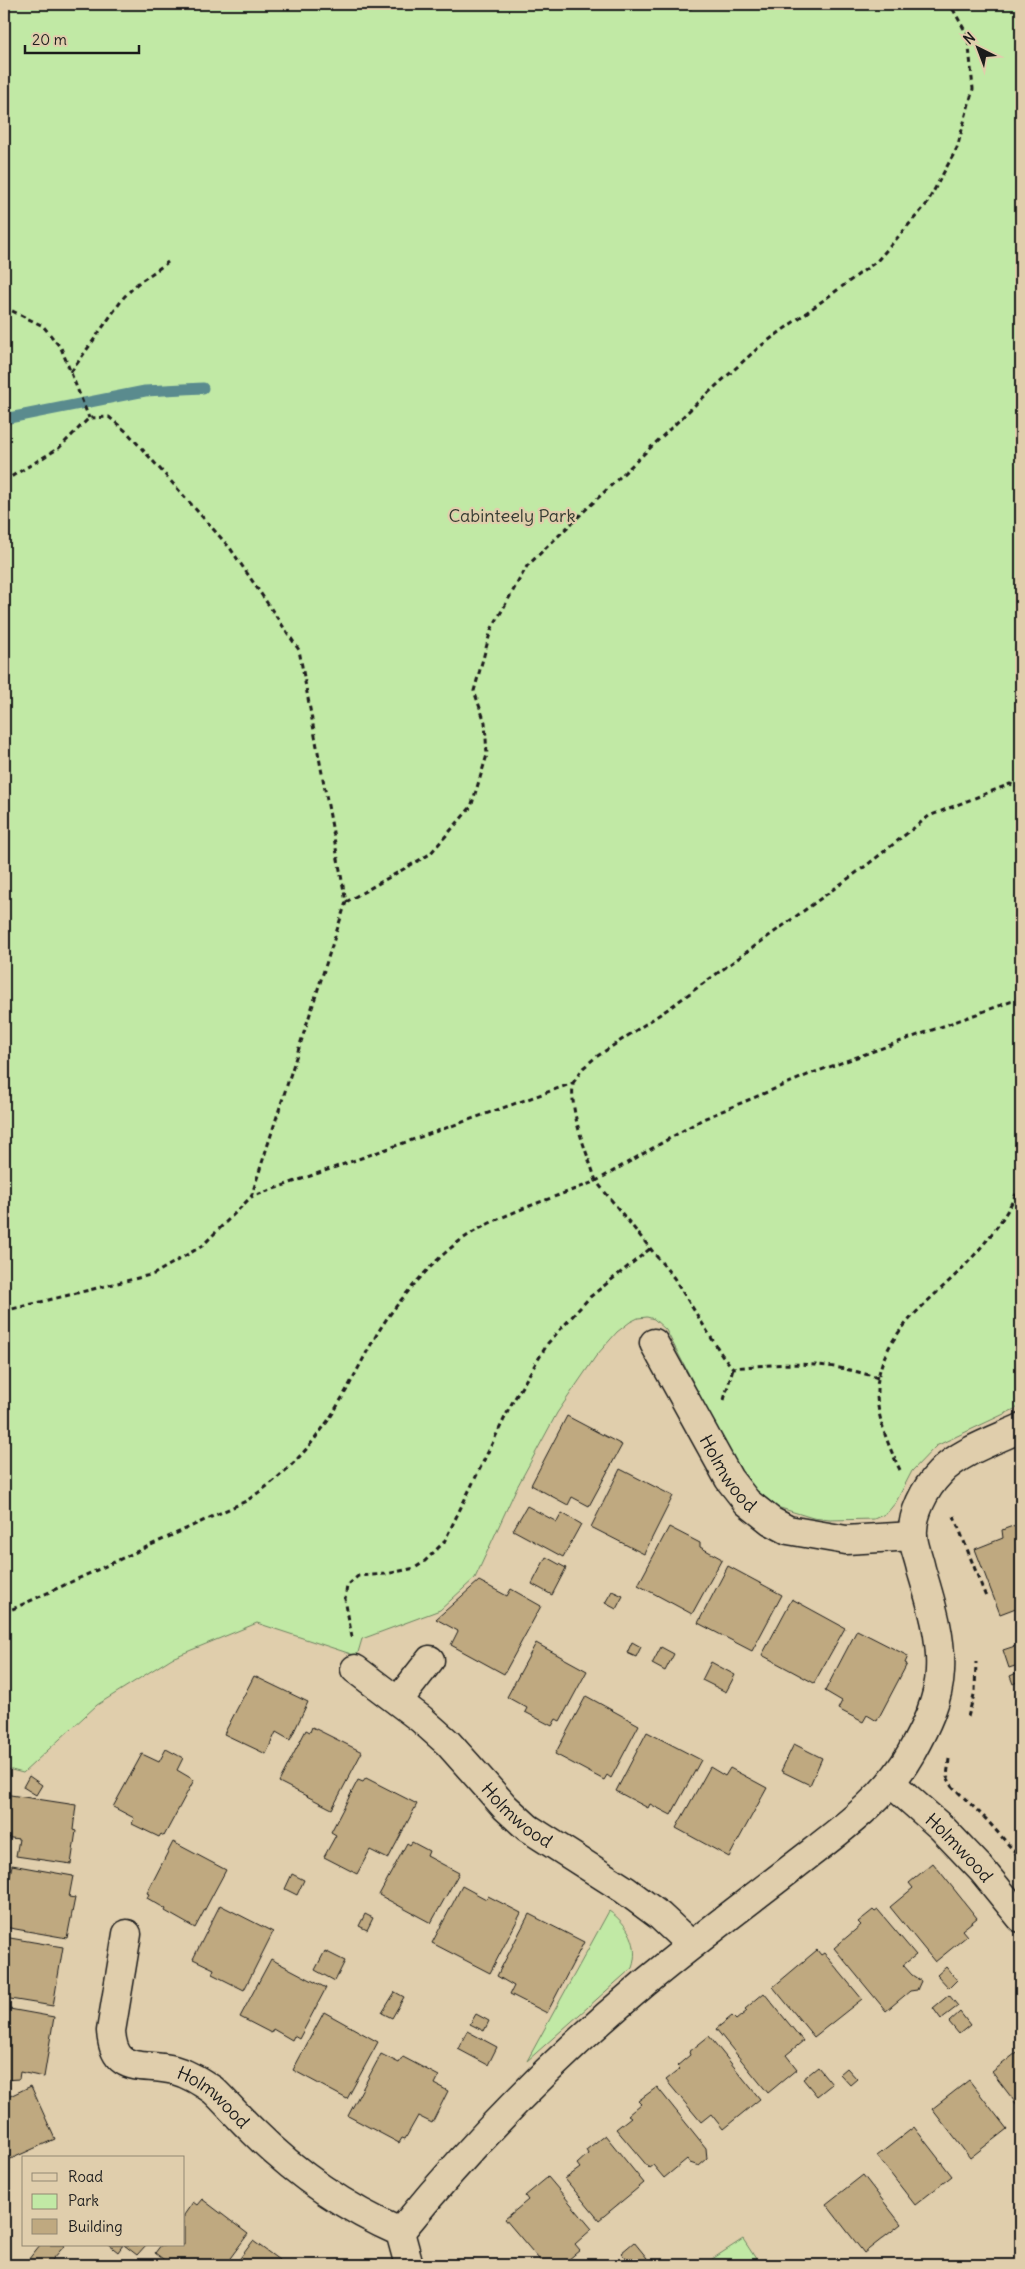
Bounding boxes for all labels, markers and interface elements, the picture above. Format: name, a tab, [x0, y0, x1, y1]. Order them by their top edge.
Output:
scale bar	[25, 22, 139, 54]
north arrow	[952, 22, 1002, 72]
text: N	[960, 28, 979, 48]
text: 20 m	[32, 30, 67, 49]
park label: Cabinteely Park	[448, 504, 576, 527]
street label: Holmwood	[695, 1430, 762, 1517]
street label: Holmwood	[477, 1777, 557, 1853]
street label: Holmwood	[921, 1808, 999, 1887]
street label: Holmwood	[174, 2061, 255, 2133]
legend	[22, 2156, 185, 2246]
text: Road	[68, 2167, 103, 2186]
text: Park	[68, 2191, 99, 2210]
text: Building	[68, 2217, 123, 2236]

